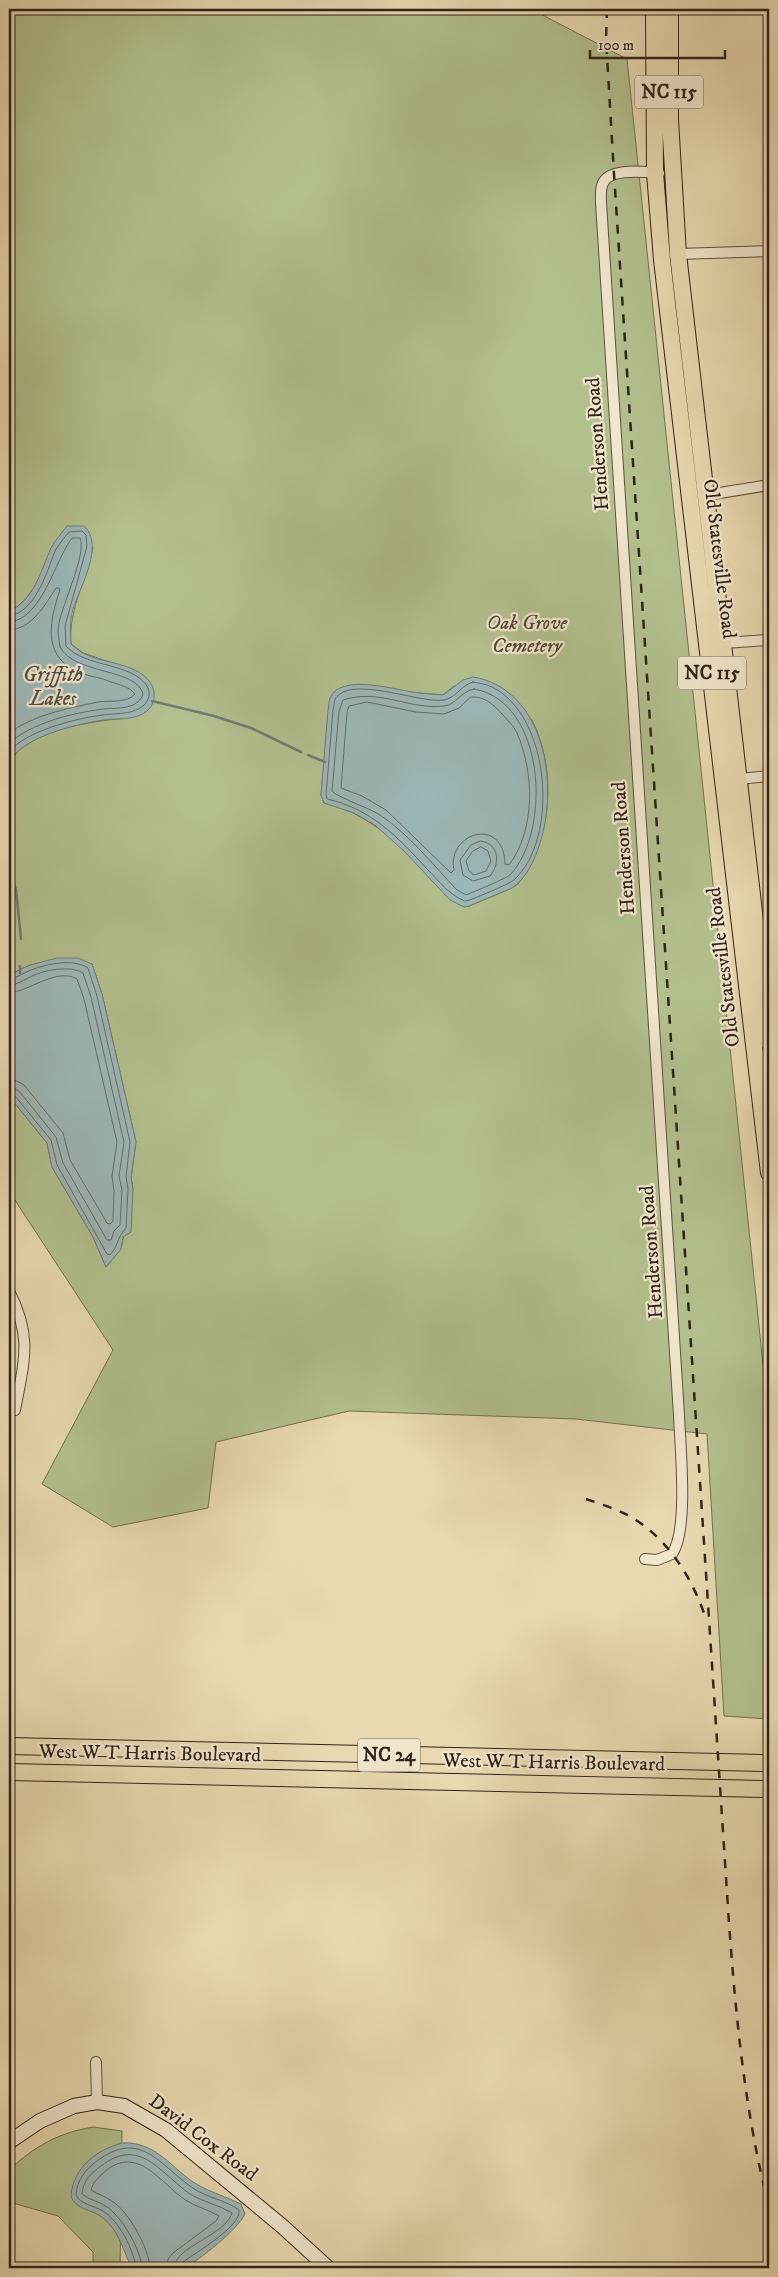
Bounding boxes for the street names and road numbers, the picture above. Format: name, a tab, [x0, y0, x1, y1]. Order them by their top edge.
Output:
road number: NC 115	[635, 75, 703, 108]
street label: Henderson Road	[581, 377, 615, 511]
street label: Old Statesville Road	[697, 478, 741, 640]
road number: NC 115	[678, 656, 746, 690]
street label: Henderson Road	[607, 781, 641, 915]
street label: Old Statesville Road	[702, 886, 746, 1048]
street label: Henderson Road	[635, 1185, 669, 1319]
road number: NC 24	[358, 1738, 420, 1772]
street label: West W T Harris Boulevard	[38, 1740, 261, 1768]
street label: West W T Harris Boulevard	[442, 1749, 665, 1777]
street label: David Cox Road	[144, 2089, 262, 2187]

